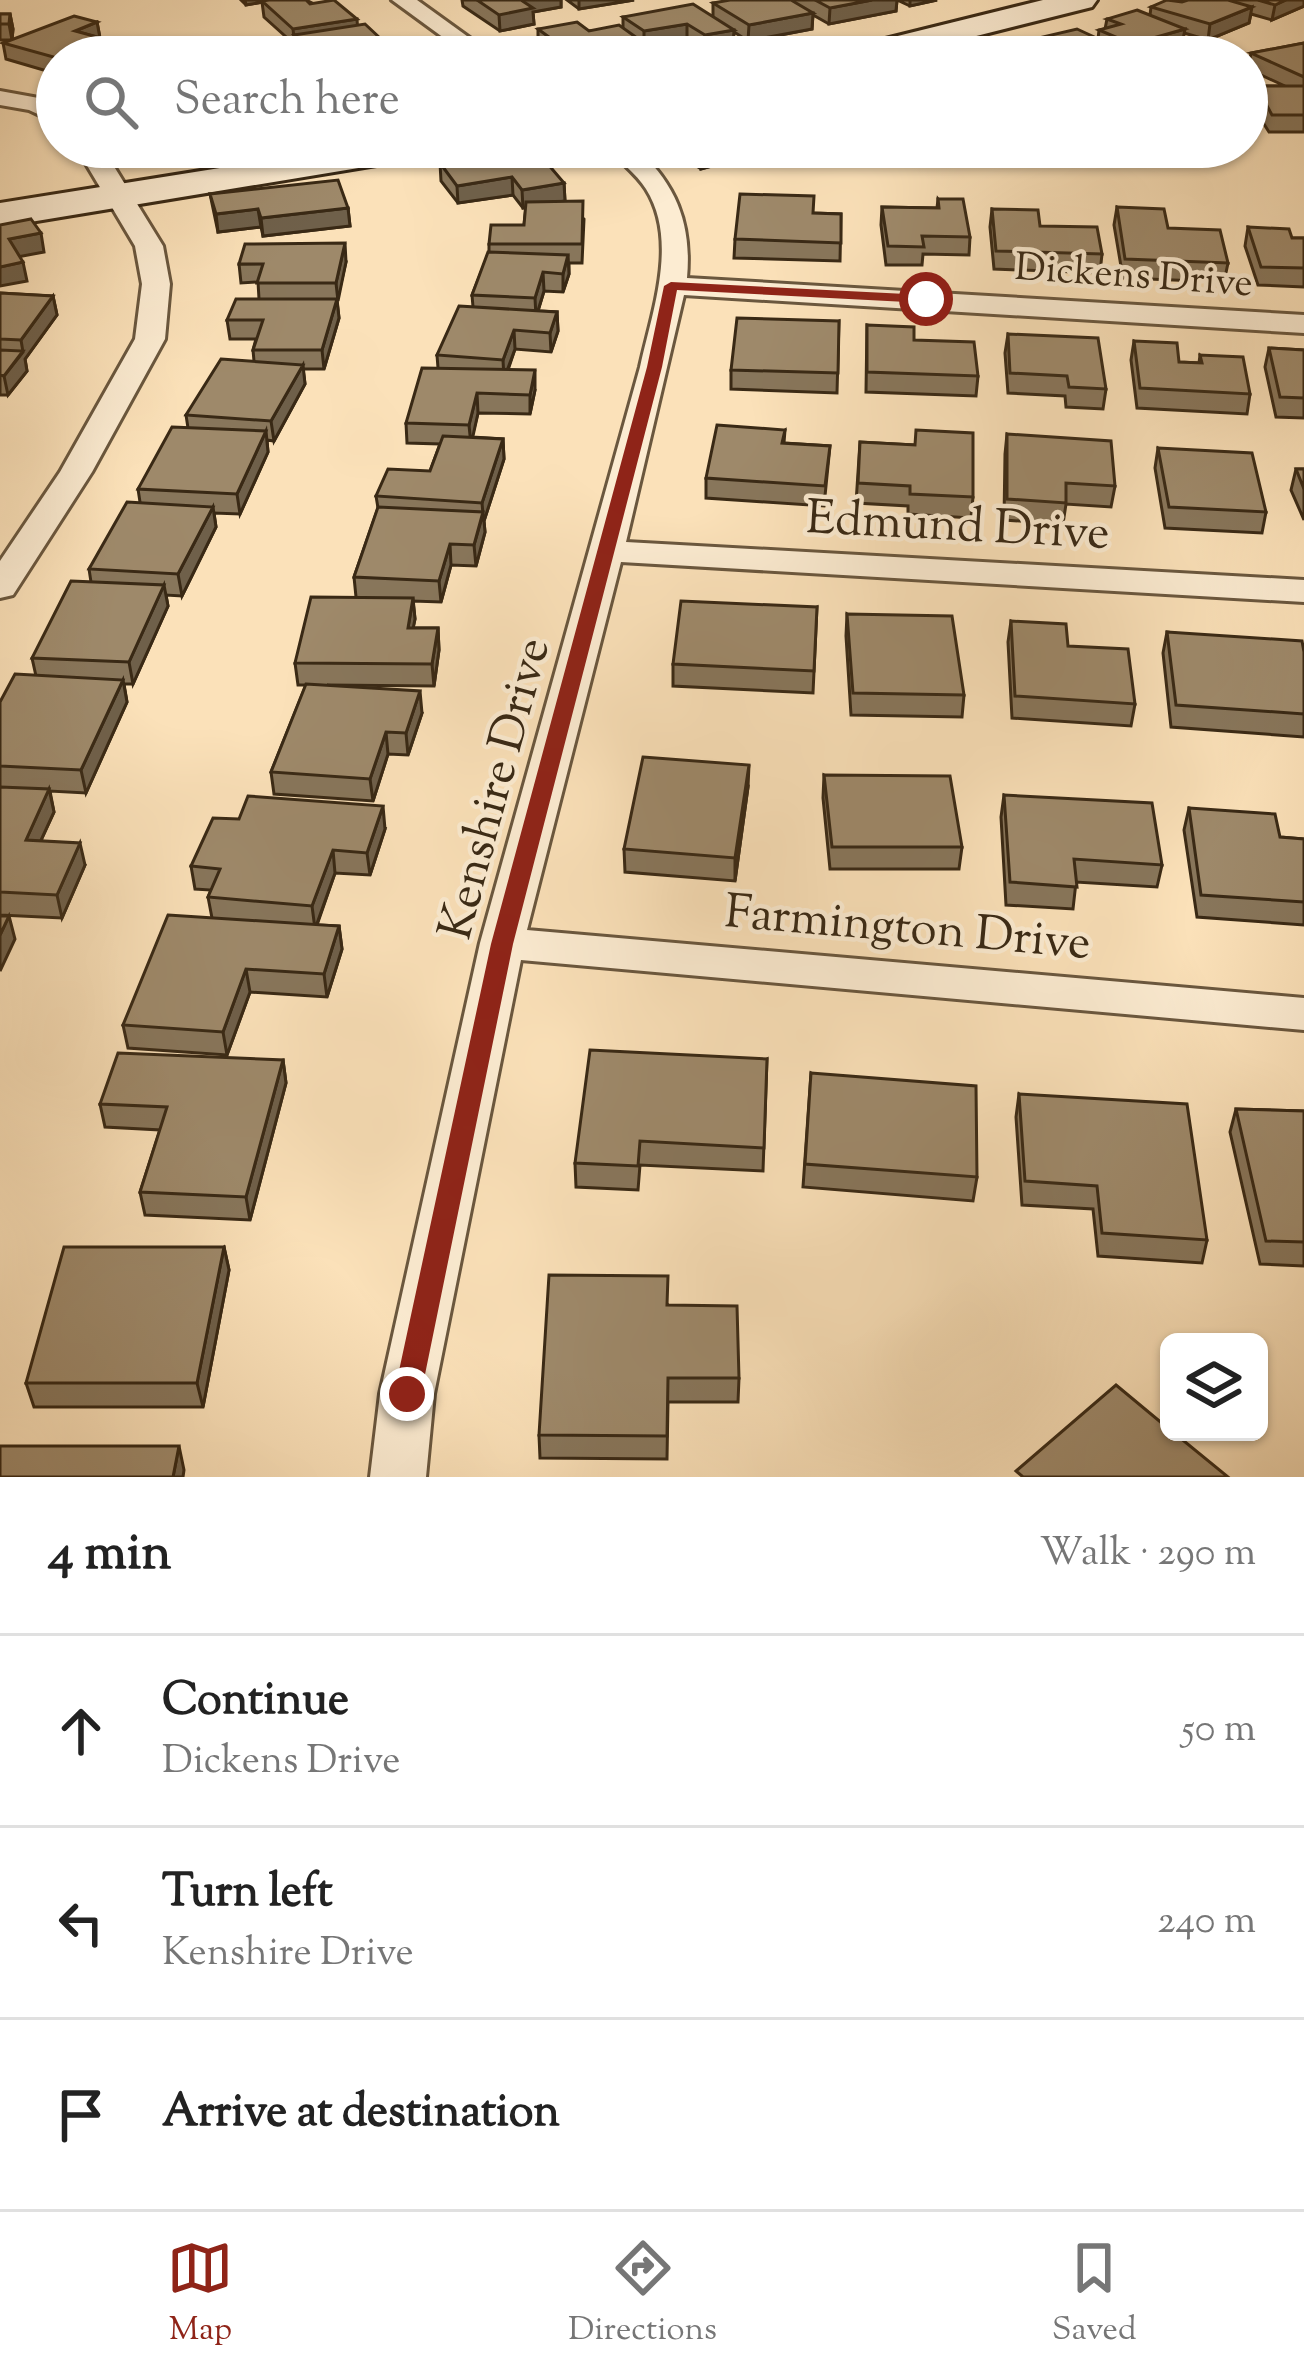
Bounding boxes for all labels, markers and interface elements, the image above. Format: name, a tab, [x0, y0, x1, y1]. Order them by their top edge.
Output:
search box	[36, 36, 1268, 168]
icon: search	[78, 69, 144, 135]
text: Search here	[174, 70, 400, 135]
street label: Dickens Drive	[1013, 242, 1255, 314]
route start	[899, 272, 953, 326]
street label: Edmund Drive	[804, 486, 1111, 571]
street label: Kenshire Drive	[424, 631, 571, 948]
street label: Farmington Drive	[722, 880, 1093, 981]
map controls	[1160, 1333, 1268, 1441]
button: layers	[1160, 1333, 1268, 1441]
route end	[380, 1367, 434, 1421]
text: 4 min	[48, 1519, 171, 1592]
text: Walk · 290 m	[1040, 1527, 1256, 1583]
text: Continue	[162, 1670, 349, 1735]
icon: ahead	[48, 1698, 114, 1764]
text: 50 m	[1181, 1703, 1256, 1759]
text: Dickens Drive	[162, 1735, 400, 1791]
text: Turn left	[162, 1862, 333, 1927]
icon: left	[48, 1890, 114, 1956]
text: 240 m	[1157, 1895, 1256, 1951]
text: Kenshire Drive	[162, 1927, 414, 1983]
icon: arrive	[48, 2082, 114, 2148]
text: Arrive at destination	[162, 2082, 560, 2147]
tab: Map	[167, 2235, 233, 2355]
tab: Directions	[568, 2235, 717, 2355]
tab: Saved	[1052, 2235, 1137, 2355]

